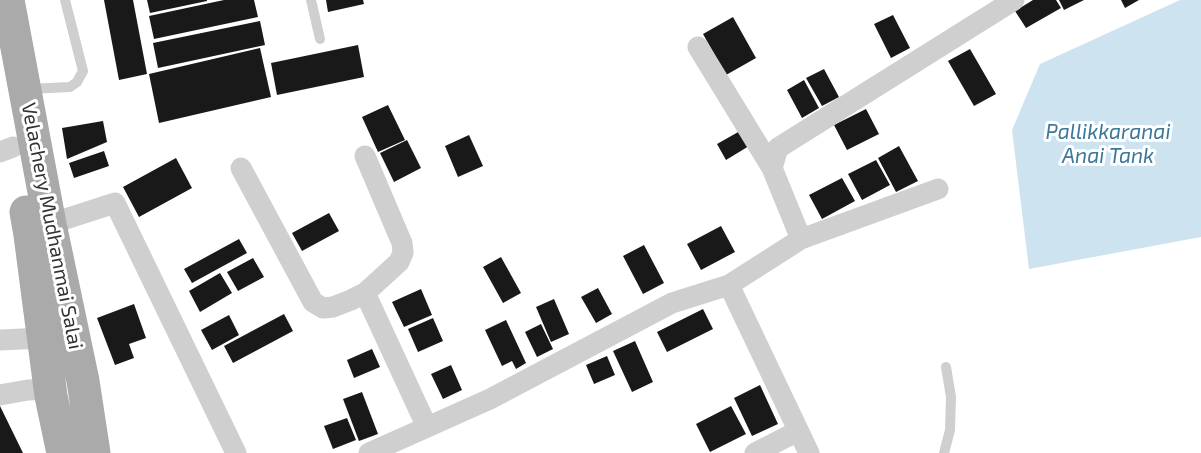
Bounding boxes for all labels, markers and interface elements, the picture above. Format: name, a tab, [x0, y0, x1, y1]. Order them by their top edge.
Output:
street label: Velachery Mudhanmai Salai	[16, 101, 88, 351]
water label: Pallikkaranai Anai Tank	[1045, 119, 1171, 169]

